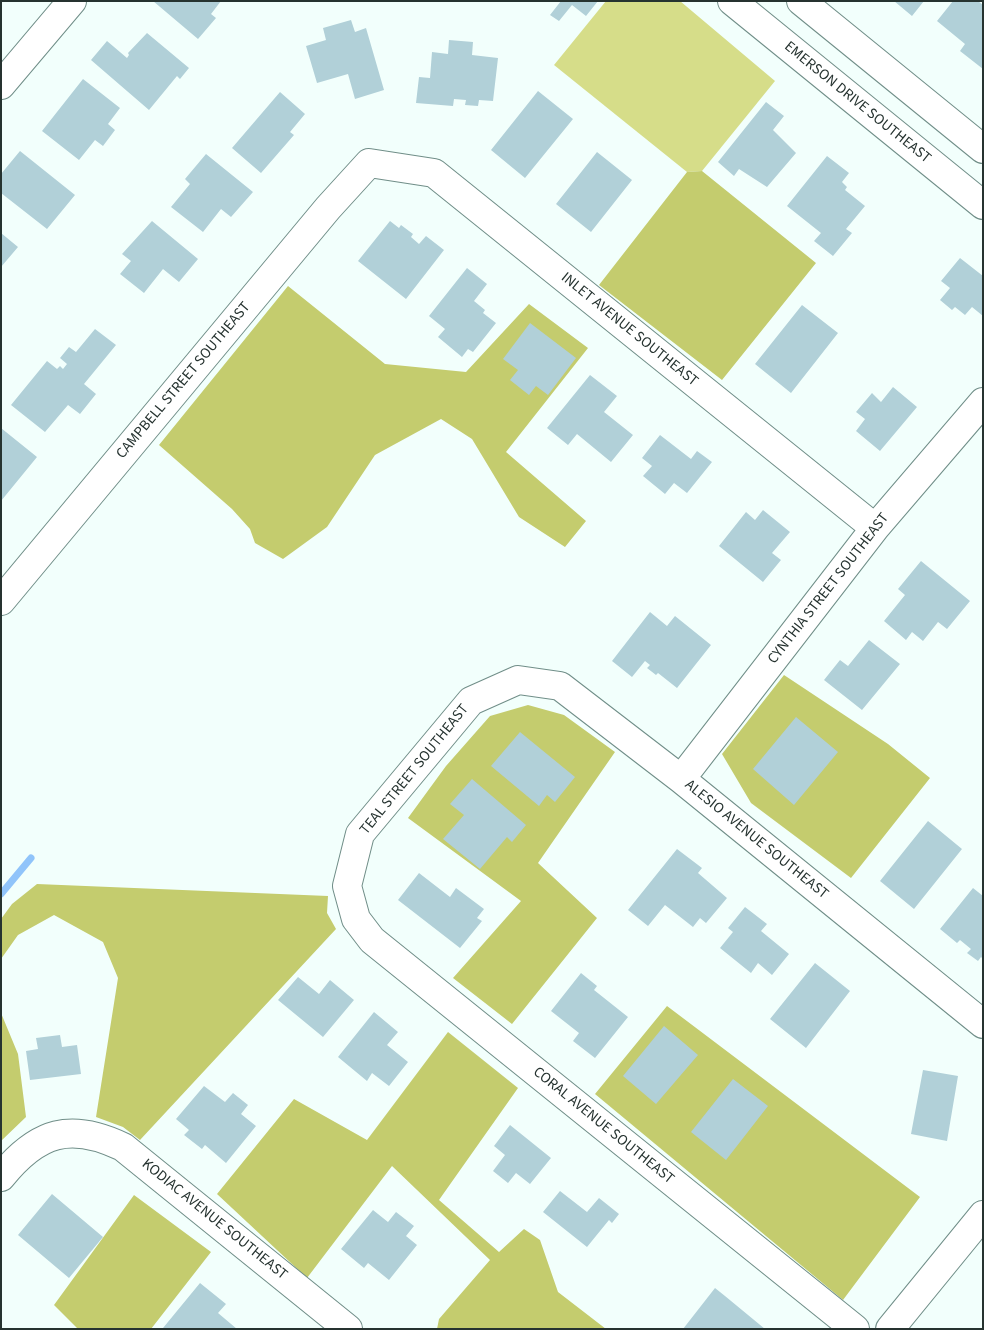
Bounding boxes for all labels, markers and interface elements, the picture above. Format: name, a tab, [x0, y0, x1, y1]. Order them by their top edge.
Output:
street label: EMERSON DRIVE SOUTHEAST	[780, 38, 934, 168]
street label: INLET AVENUE SOUTHEAST	[557, 269, 701, 391]
street label: CAMPBELL STREET SOUTHEAST	[113, 299, 255, 463]
street label: CYNTHIA STREET SOUTHEAST	[764, 510, 894, 668]
street label: TEAL STREET SOUTHEAST	[357, 701, 473, 839]
street label: ALESIO AVENUE SOUTHEAST	[681, 777, 831, 903]
street label: CORAL AVENUE SOUTHEAST	[529, 1064, 677, 1188]
street label: KODIAC AVENUE SOUTHEAST	[138, 1156, 290, 1284]

